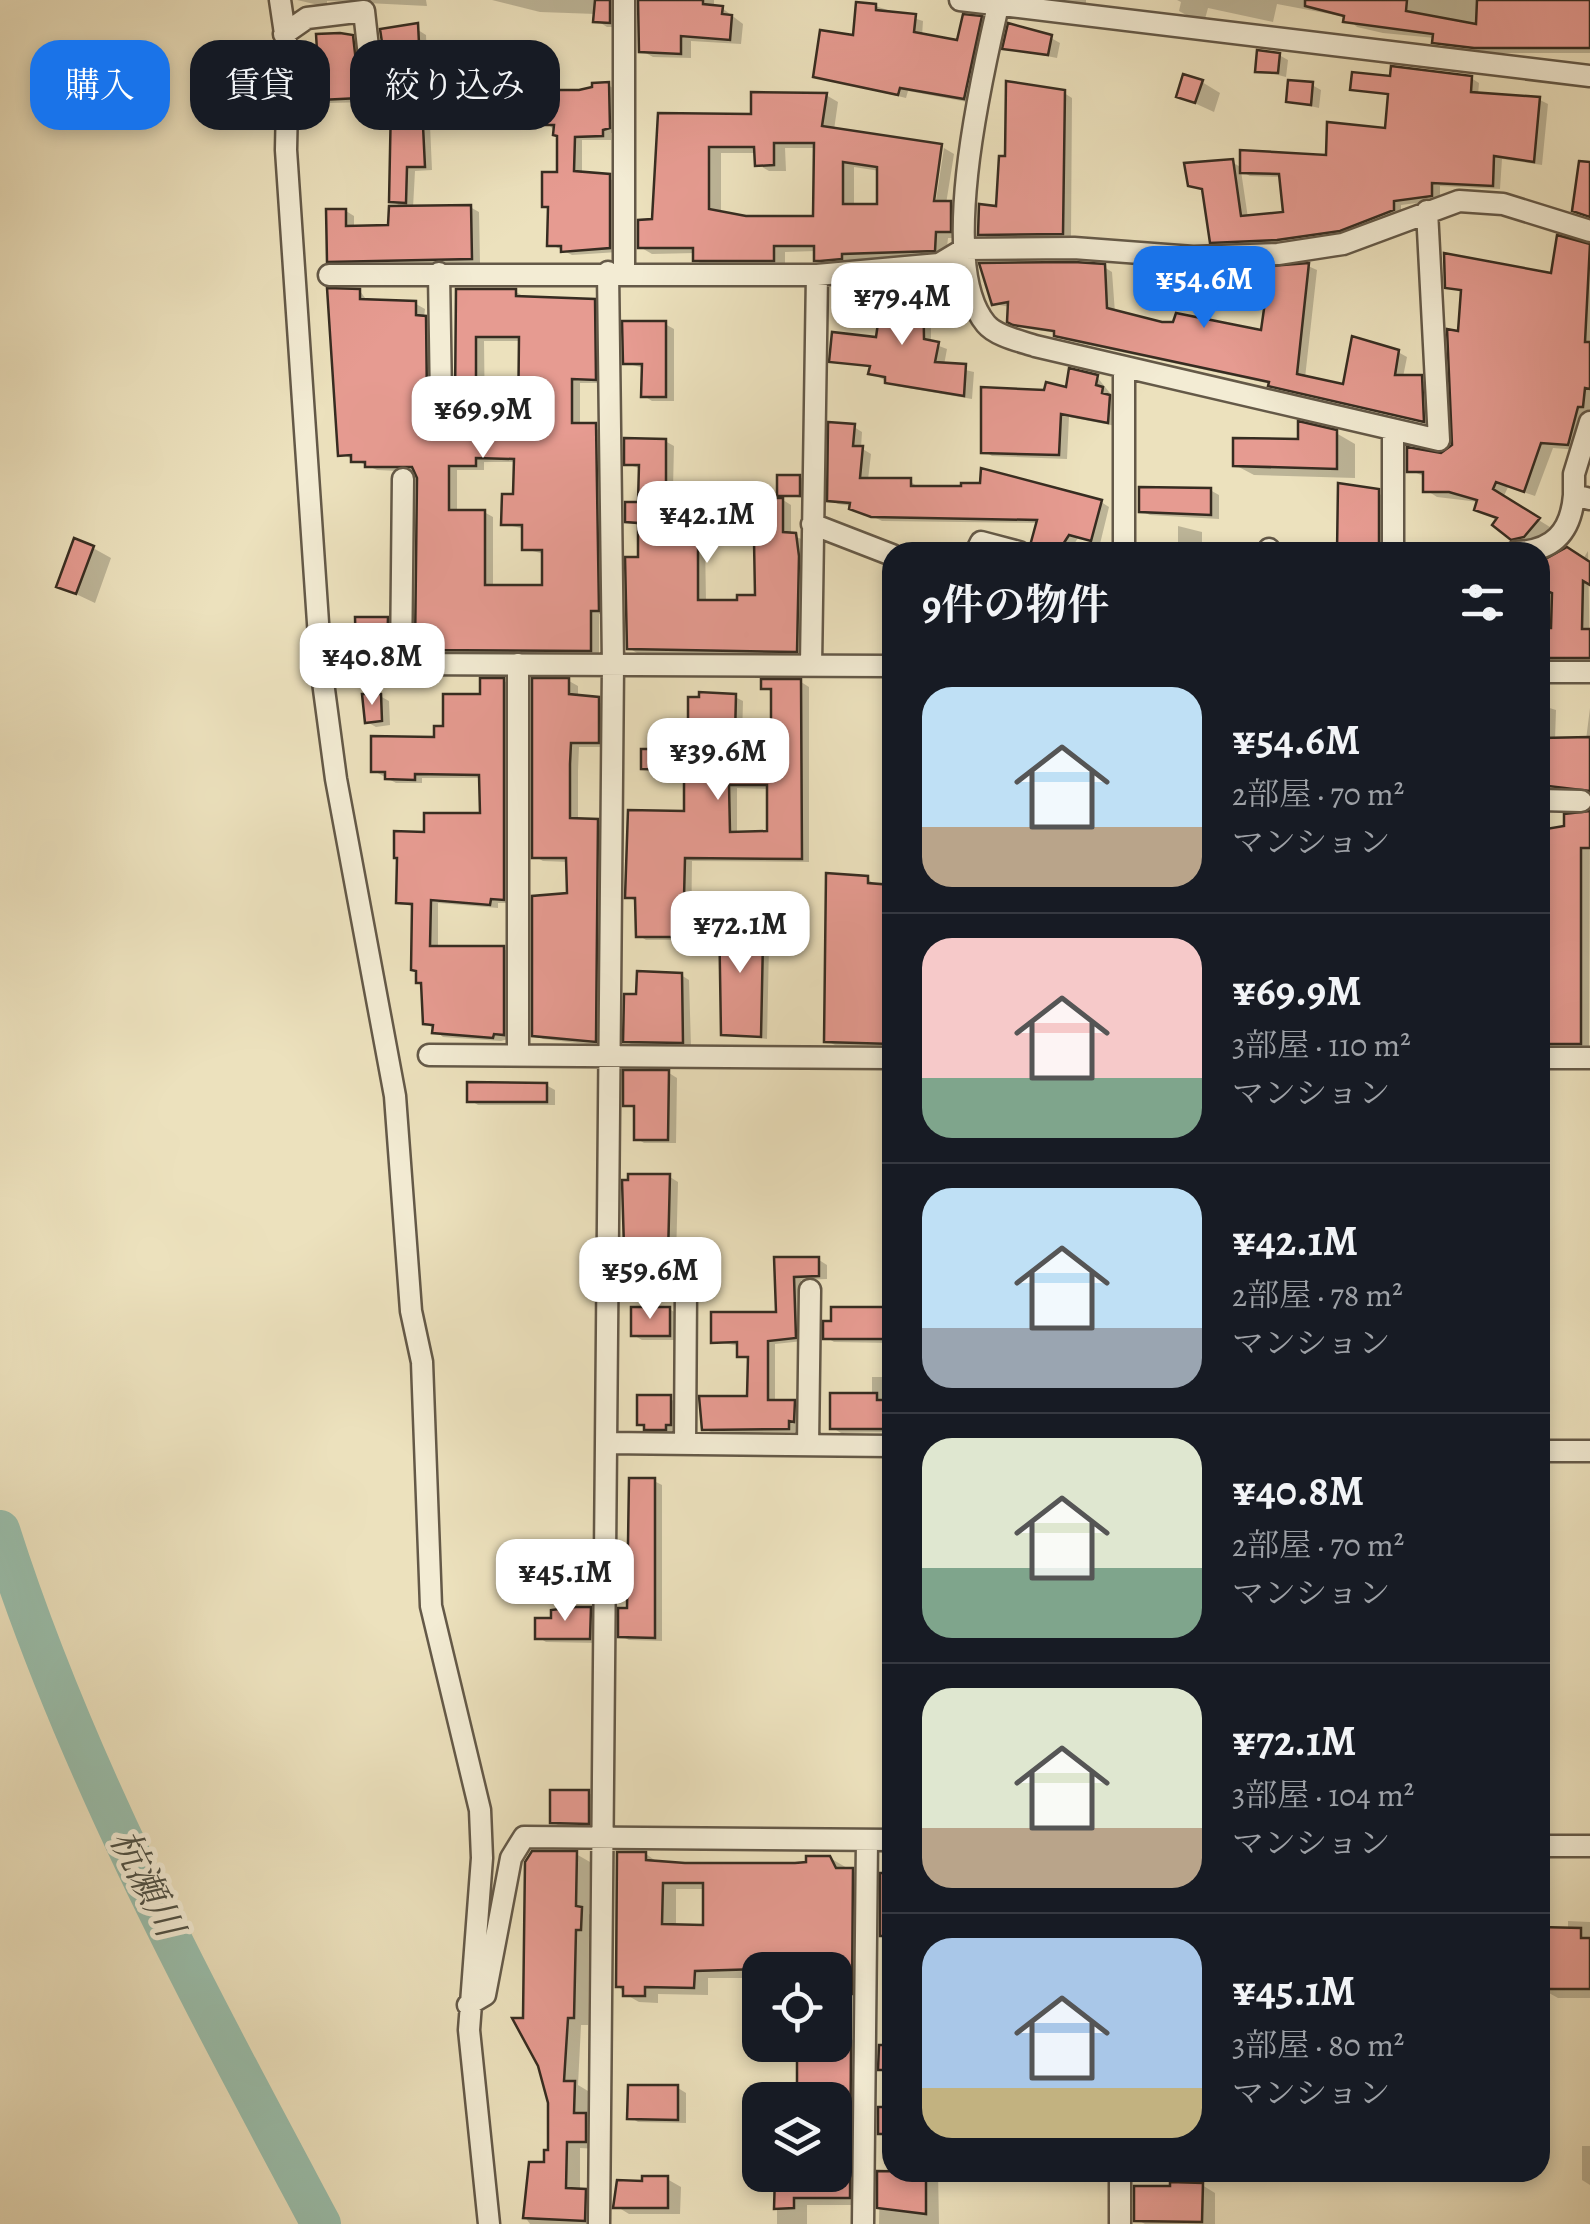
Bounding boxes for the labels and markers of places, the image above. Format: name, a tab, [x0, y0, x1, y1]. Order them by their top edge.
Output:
pin: ¥54.6M	[1123, 246, 1285, 331]
pin: ¥79.4M	[821, 263, 983, 348]
pin: ¥69.9M	[402, 376, 564, 461]
pin: ¥42.1M	[626, 481, 788, 566]
pin: ¥40.8M	[291, 623, 453, 708]
pin: ¥39.6M	[637, 718, 799, 803]
pin: ¥72.1M	[659, 891, 821, 976]
pin: ¥59.6M	[569, 1237, 731, 1322]
pin: ¥45.1M	[484, 1539, 646, 1624]

